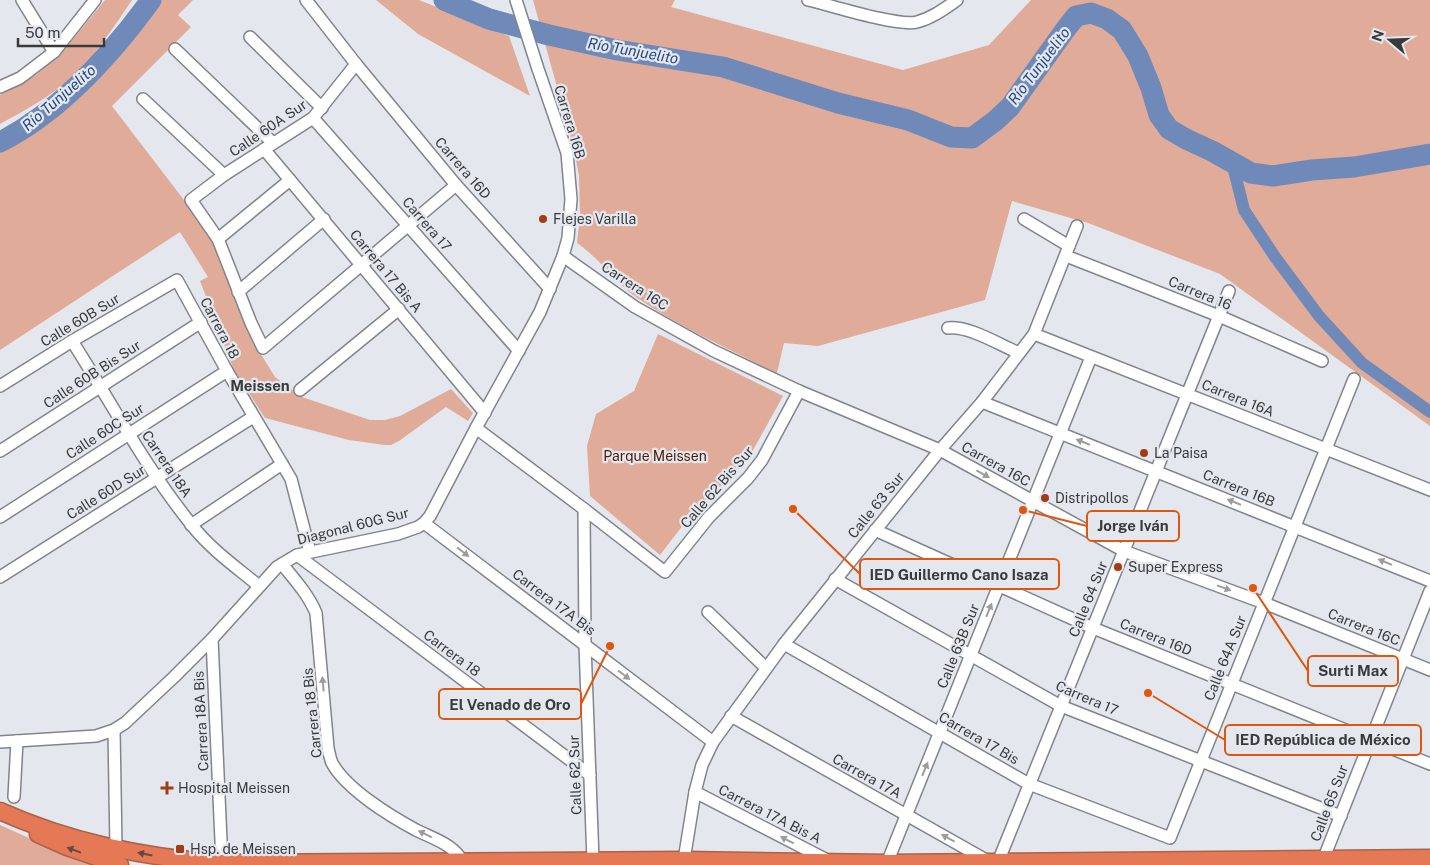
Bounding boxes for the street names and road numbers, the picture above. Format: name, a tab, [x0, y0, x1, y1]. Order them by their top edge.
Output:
street label: Carrera 16B	[551, 83, 589, 161]
street label: Calle 60A Sur	[226, 96, 310, 160]
street label: Carrera 16D	[432, 134, 494, 202]
street label: Carrera 17	[399, 194, 455, 254]
street label: Carrera 17 Bis A	[347, 226, 425, 316]
street label: Carrera 16C	[599, 258, 671, 314]
street label: Carrera 16	[1166, 273, 1234, 313]
street label: Calle 60B Sur	[38, 290, 122, 350]
street label: Carrera 18	[197, 295, 243, 361]
street label: Calle 60B Bis Sur	[40, 337, 144, 411]
street label: Carrera 16A	[1199, 376, 1277, 420]
street label: Calle 60C Sur	[63, 400, 147, 462]
street label: Carrera 18A	[139, 428, 195, 500]
street label: Carrera 16C	[959, 438, 1033, 490]
street label: Calle 62 Bis Sur	[677, 443, 757, 531]
street label: Calle 60D Sur	[64, 461, 148, 523]
street label: Carrera 16B	[1201, 466, 1277, 510]
street label: Calle 63 Sur	[844, 469, 908, 541]
street label: Diagonal 60G Sur	[295, 504, 411, 548]
street label: Calle 64 Sur	[1066, 559, 1110, 639]
street label: Carrera 17A Bis	[509, 566, 599, 638]
street label: Calle 63B Sur	[934, 601, 982, 691]
street label: Carrera 16C	[1326, 605, 1402, 649]
street label: Calle 64A Sur	[1201, 613, 1249, 703]
street label: Carrera 16D	[1118, 615, 1194, 659]
street label: Carrera 18	[420, 626, 484, 680]
street label: Carrera 18 Bis	[299, 667, 325, 759]
street label: Carrera 18A Bis	[190, 670, 212, 772]
street label: Carrera 17	[1053, 678, 1121, 718]
street label: Carrera 17 Bis	[936, 709, 1022, 767]
street label: Calle 62 Sur	[566, 735, 584, 815]
street label: Carrera 17A	[830, 750, 904, 802]
street label: Calle 65 Sur	[1307, 763, 1351, 843]
street label: Carrera 17A Bis A	[716, 781, 824, 847]

